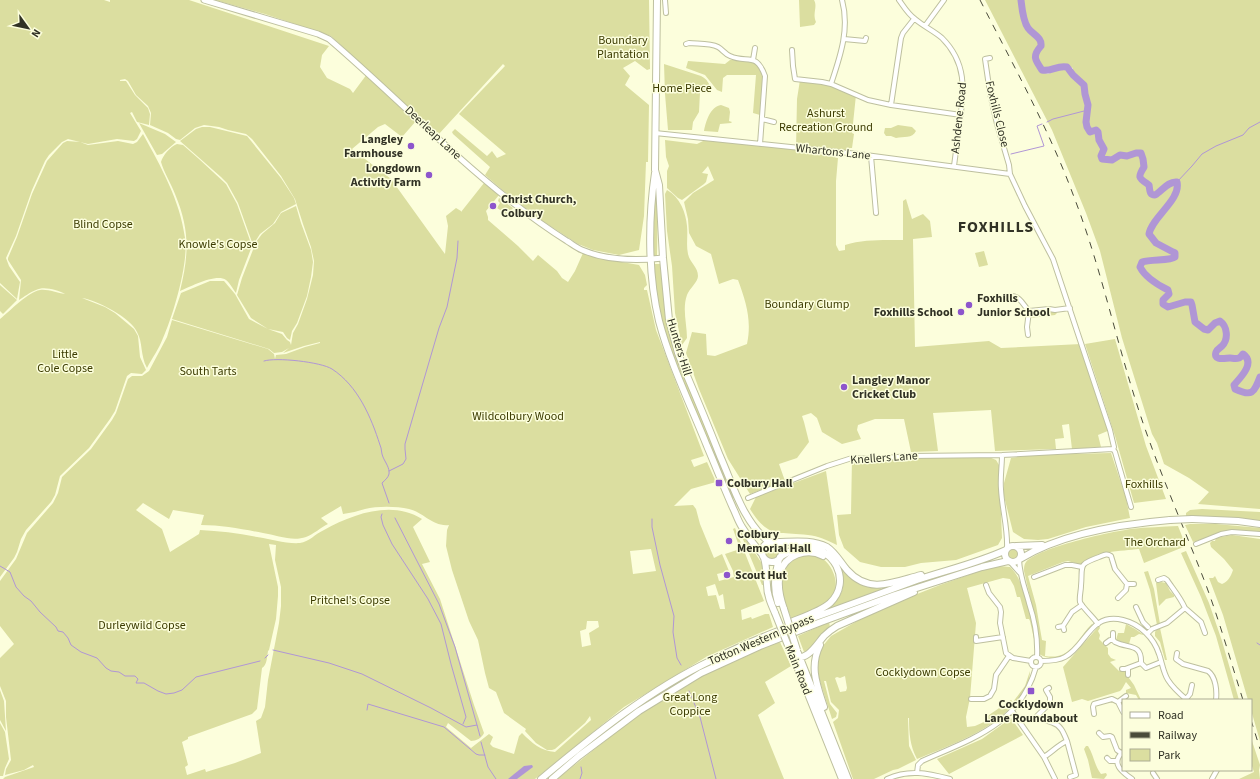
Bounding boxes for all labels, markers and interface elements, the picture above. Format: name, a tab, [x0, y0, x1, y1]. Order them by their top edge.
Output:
north arrow	[8, 8, 48, 48]
text: N	[28, 26, 44, 40]
park label: Boundary Plantation	[597, 32, 649, 63]
street label: Foxhills Close	[981, 79, 1013, 149]
park label: Home Piece	[652, 80, 712, 97]
street label: Ashdene Road	[947, 81, 971, 155]
street label: Deerleap Lane	[401, 102, 465, 164]
park label: Ashurst Recreation Ground	[779, 105, 873, 136]
place label: Langley Farmhouse	[344, 131, 404, 162]
street label: Whartons Lane	[795, 140, 871, 164]
marker: Langley Farmhouse	[406, 141, 416, 151]
place label: Longdown Activity Farm	[350, 160, 421, 191]
marker: Longdown Activity Farm	[424, 170, 434, 180]
place label: Christ Church, Colbury	[501, 191, 577, 222]
marker: Christ Church, Colbury	[488, 201, 498, 211]
park label: Blind Copse	[73, 216, 133, 233]
district label: FOXHILLS	[958, 216, 1034, 238]
park label: Knowle's Copse	[179, 236, 257, 253]
place label: Foxhills Junior School	[977, 290, 1050, 321]
park label: Boundary Clump	[765, 296, 850, 313]
marker: Foxhills Junior School	[964, 300, 974, 310]
place label: Foxhills School	[874, 304, 954, 321]
marker: Foxhills School	[956, 307, 966, 317]
street label: Hunters Hill	[662, 316, 696, 378]
park label: Little Cole Copse	[37, 346, 93, 377]
park label: South Tarts	[179, 363, 237, 380]
place label: Langley Manor Cricket Club	[852, 372, 930, 403]
marker: Langley Manor Cricket Club	[839, 382, 849, 392]
park label: Wildcolbury Wood	[472, 408, 564, 425]
street label: Knellers Lane	[850, 447, 918, 469]
place label: Colbury Hall	[727, 475, 793, 492]
park label: Foxhills	[1125, 476, 1163, 493]
marker: Colbury Hall	[714, 478, 724, 488]
place label: Colbury Memorial Hall	[737, 526, 811, 557]
park label: The Orchard	[1124, 534, 1186, 551]
marker: Colbury Memorial Hall	[724, 536, 734, 546]
place label: Scout Hut	[735, 567, 787, 584]
marker: Scout Hut	[722, 570, 732, 580]
park label: Pritchel's Copse	[310, 592, 390, 609]
street label: Totton Western Bypass	[706, 610, 816, 670]
park label: Durleywild Copse	[98, 617, 186, 634]
street label: Main Road	[780, 642, 816, 698]
park label: Cocklydown Copse	[875, 664, 971, 681]
marker: Cocklydown Lane Roundabout	[1026, 686, 1036, 696]
park label: Great Long Coppice	[663, 689, 717, 720]
place label: Cocklydown Lane Roundabout	[984, 696, 1078, 727]
legend	[1122, 699, 1252, 771]
text: Road	[1158, 707, 1184, 724]
text: Railway	[1158, 727, 1197, 744]
text: Park	[1158, 747, 1180, 764]

